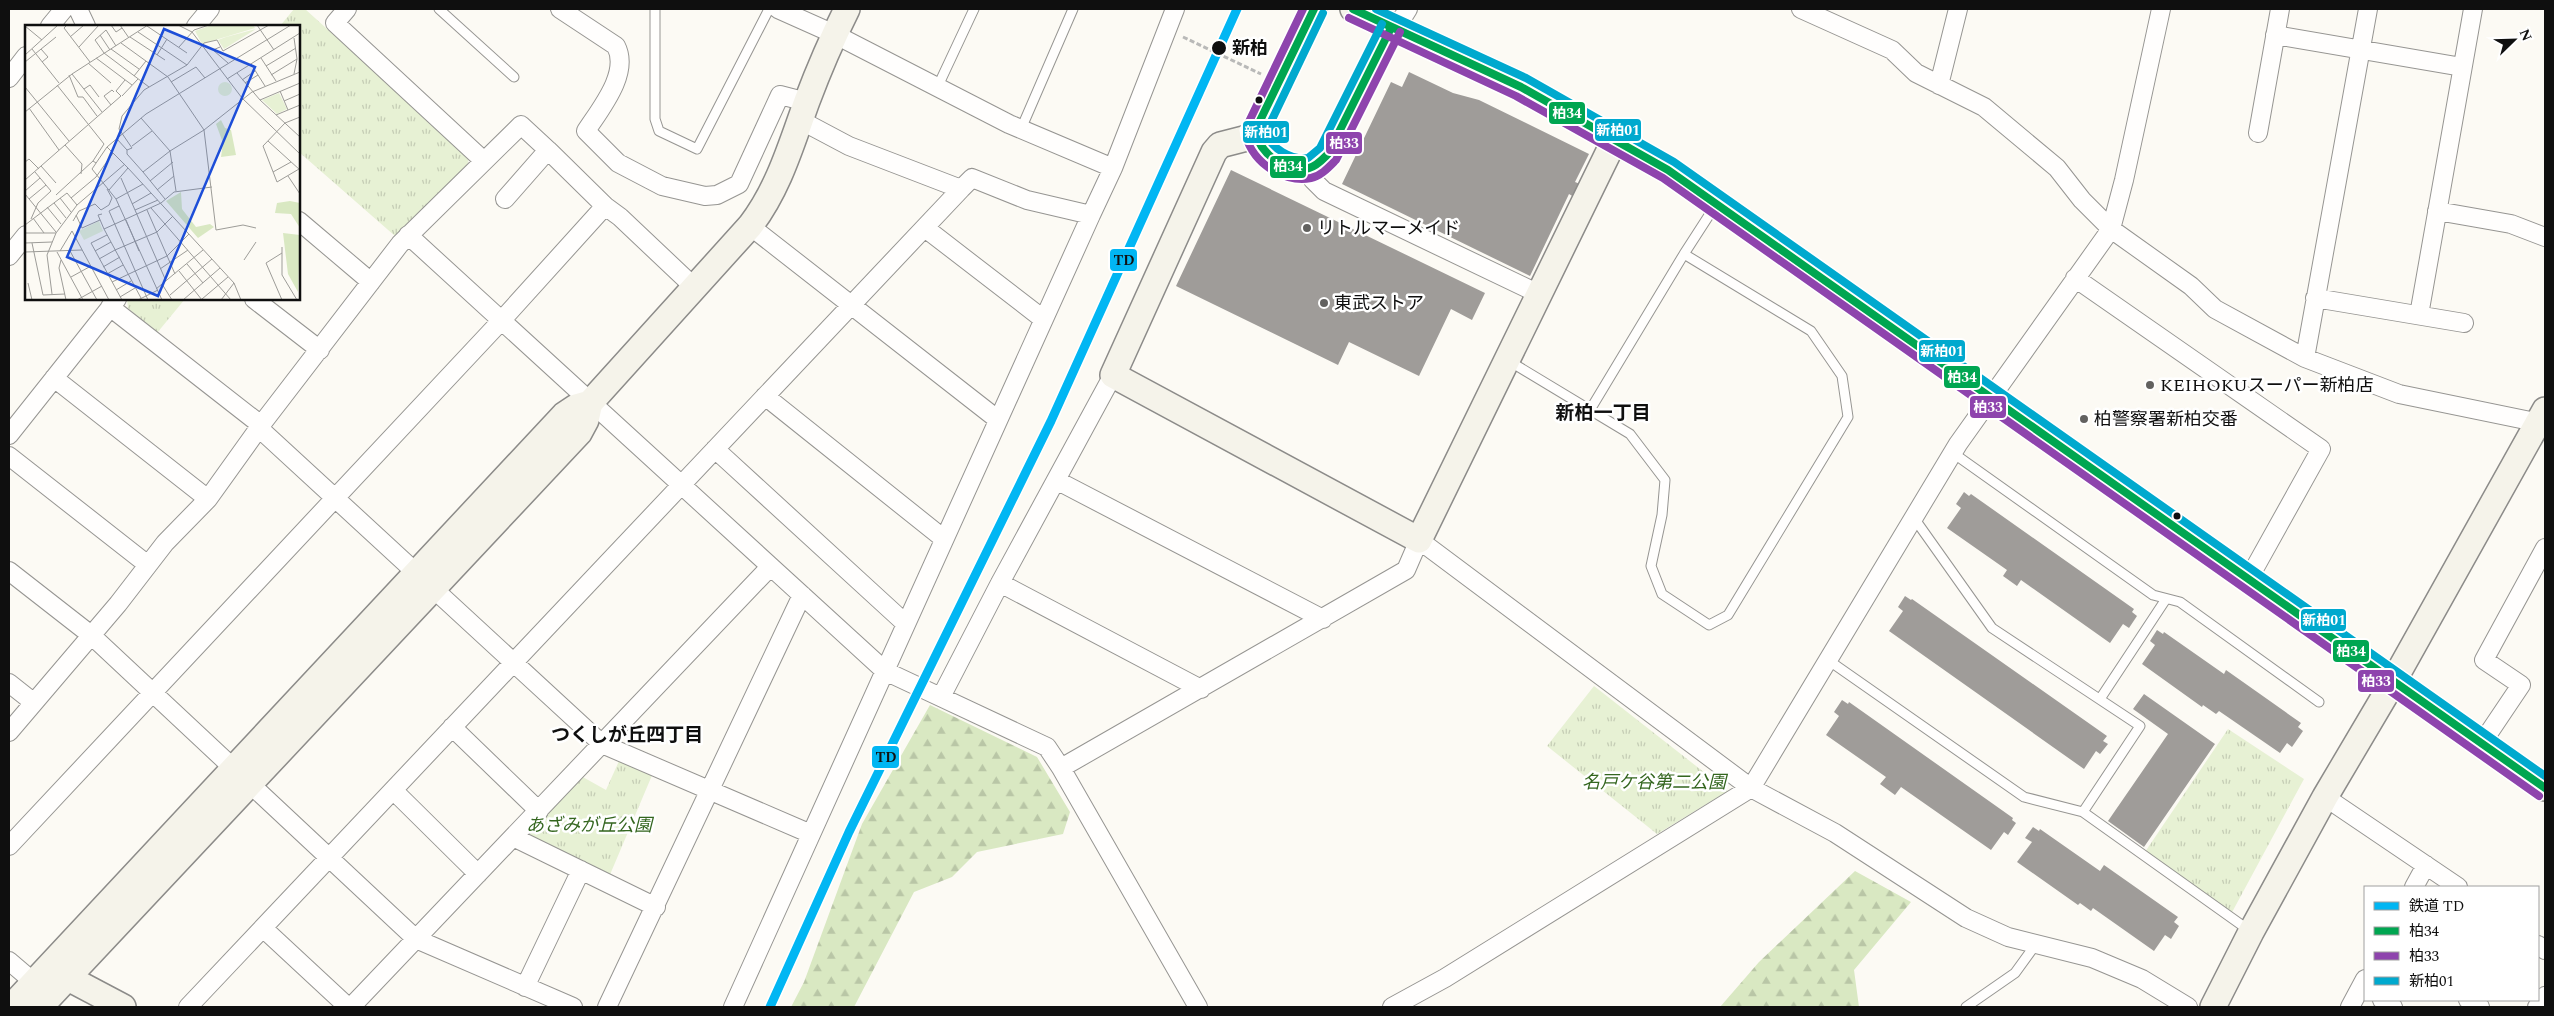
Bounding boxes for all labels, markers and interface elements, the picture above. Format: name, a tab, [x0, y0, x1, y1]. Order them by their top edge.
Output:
north arrow	[2489, 15, 2539, 65]
inset map	[25, 25, 300, 300]
text: N	[2514, 26, 2537, 44]
place label: 新柏	[1232, 35, 1268, 62]
marker: 新柏	[1210, 39, 1228, 57]
unlabelled marker	[1254, 95, 1264, 105]
line badge: 柏34	[1548, 101, 1586, 125]
text: 柏34	[1552, 103, 1582, 124]
line badge: 新柏01	[1594, 118, 1642, 142]
line badge: 新柏01	[1242, 120, 1290, 144]
text: 新柏01	[1596, 120, 1640, 141]
text: 新柏01	[1244, 122, 1288, 143]
line badge: 柏33	[1325, 131, 1363, 155]
text: 柏33	[1329, 133, 1359, 154]
line badge: 柏34	[1269, 155, 1307, 179]
text: 柏34	[1273, 156, 1303, 177]
place label: リトルマーメイド	[1317, 215, 1460, 242]
marker: リトルマーメイド	[1301, 222, 1313, 234]
line badge: TD	[1109, 248, 1138, 272]
text: TD	[1113, 250, 1135, 271]
place label: 東武ストア	[1334, 290, 1424, 317]
marker: 東武ストア	[1318, 297, 1330, 309]
line badge: 新柏01	[1918, 339, 1966, 363]
text: 新柏01	[1920, 341, 1964, 362]
line badge: 柏34	[1943, 365, 1981, 389]
text: 柏34	[1947, 367, 1977, 388]
place label: KEIHOKUスーパー新柏店	[2160, 372, 2374, 399]
marker: KEIHOKUスーパー新柏店	[2144, 379, 2156, 391]
line badge: 柏33	[1969, 395, 2007, 419]
text: 柏33	[1973, 397, 2003, 418]
district label: 新柏一丁目	[1555, 399, 1651, 428]
place label: 柏警察署新柏交番	[2094, 406, 2238, 433]
marker: 柏警察署新柏交番	[2078, 413, 2090, 425]
unlabelled marker	[2172, 511, 2182, 521]
line badge: 新柏01	[2300, 608, 2347, 632]
text: 新柏01	[2302, 610, 2346, 631]
line badge: 柏34	[2332, 639, 2370, 663]
text: 柏34	[2336, 641, 2366, 662]
line badge: 柏33	[2357, 669, 2395, 693]
text: 柏33	[2361, 671, 2391, 692]
district label: つくしが丘四丁目	[551, 721, 703, 750]
line badge: TD	[871, 745, 900, 769]
text: TD	[875, 747, 897, 768]
park label: 名戸ケ谷第二公園	[1582, 769, 1729, 796]
park label: あざみが丘公園	[526, 812, 655, 839]
legend	[2364, 886, 2539, 1001]
text: 鉄道 TD	[2409, 895, 2465, 918]
text: 柏34	[2409, 920, 2440, 943]
text: 柏33	[2409, 945, 2440, 968]
text: 新柏01	[2409, 970, 2454, 993]

